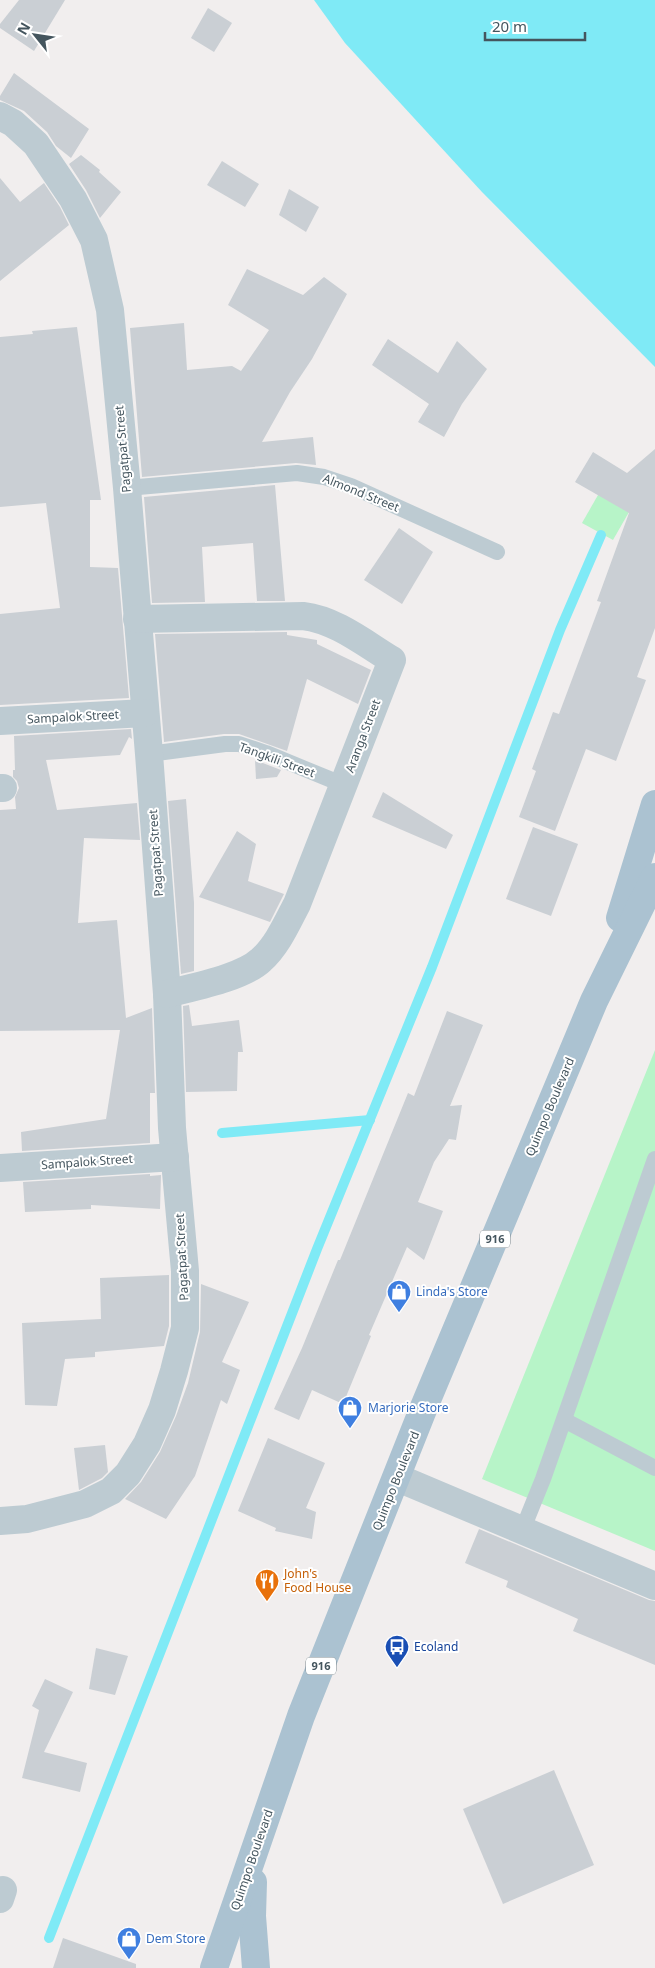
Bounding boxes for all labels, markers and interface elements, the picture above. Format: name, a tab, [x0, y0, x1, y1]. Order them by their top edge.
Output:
north arrow	[10, 10, 60, 60]
scale bar	[485, 10, 585, 42]
text: 20 m	[492, 16, 527, 36]
text: N	[12, 19, 34, 38]
street label: Pagatpat Street	[110, 404, 135, 493]
street label: Almond Street	[321, 470, 402, 516]
street label: Aranga Street	[341, 696, 385, 775]
street label: Sampalok Street	[27, 706, 120, 727]
street label: Tangkili Street	[237, 738, 318, 781]
street label: Pagatpat Street	[144, 808, 167, 897]
street label: Quimpo Boulevard	[521, 1055, 578, 1159]
street label: Sampalok Street	[40, 1150, 134, 1173]
street label: Pagatpat Street	[171, 1212, 192, 1301]
road number: 916	[480, 1230, 510, 1248]
shop icon: Linda's Store	[386, 1279, 412, 1313]
place label: Linda's Store	[416, 1283, 488, 1300]
shop icon: Marjorie Store	[337, 1395, 363, 1429]
place label: Marjorie Store	[368, 1399, 449, 1416]
street label: Quimpo Boulevard	[368, 1429, 423, 1533]
place label: John's Food House	[283, 1565, 352, 1596]
restaurant icon: John's Food House	[254, 1568, 280, 1602]
bus stop icon: Ecoland	[384, 1634, 410, 1668]
place label: Ecoland	[414, 1638, 458, 1655]
road number: 916	[306, 1658, 336, 1674]
street label: Quimpo Boulevard	[226, 1807, 277, 1913]
shop icon: Dem Store	[116, 1926, 142, 1960]
place label: Dem Store	[146, 1930, 206, 1947]

